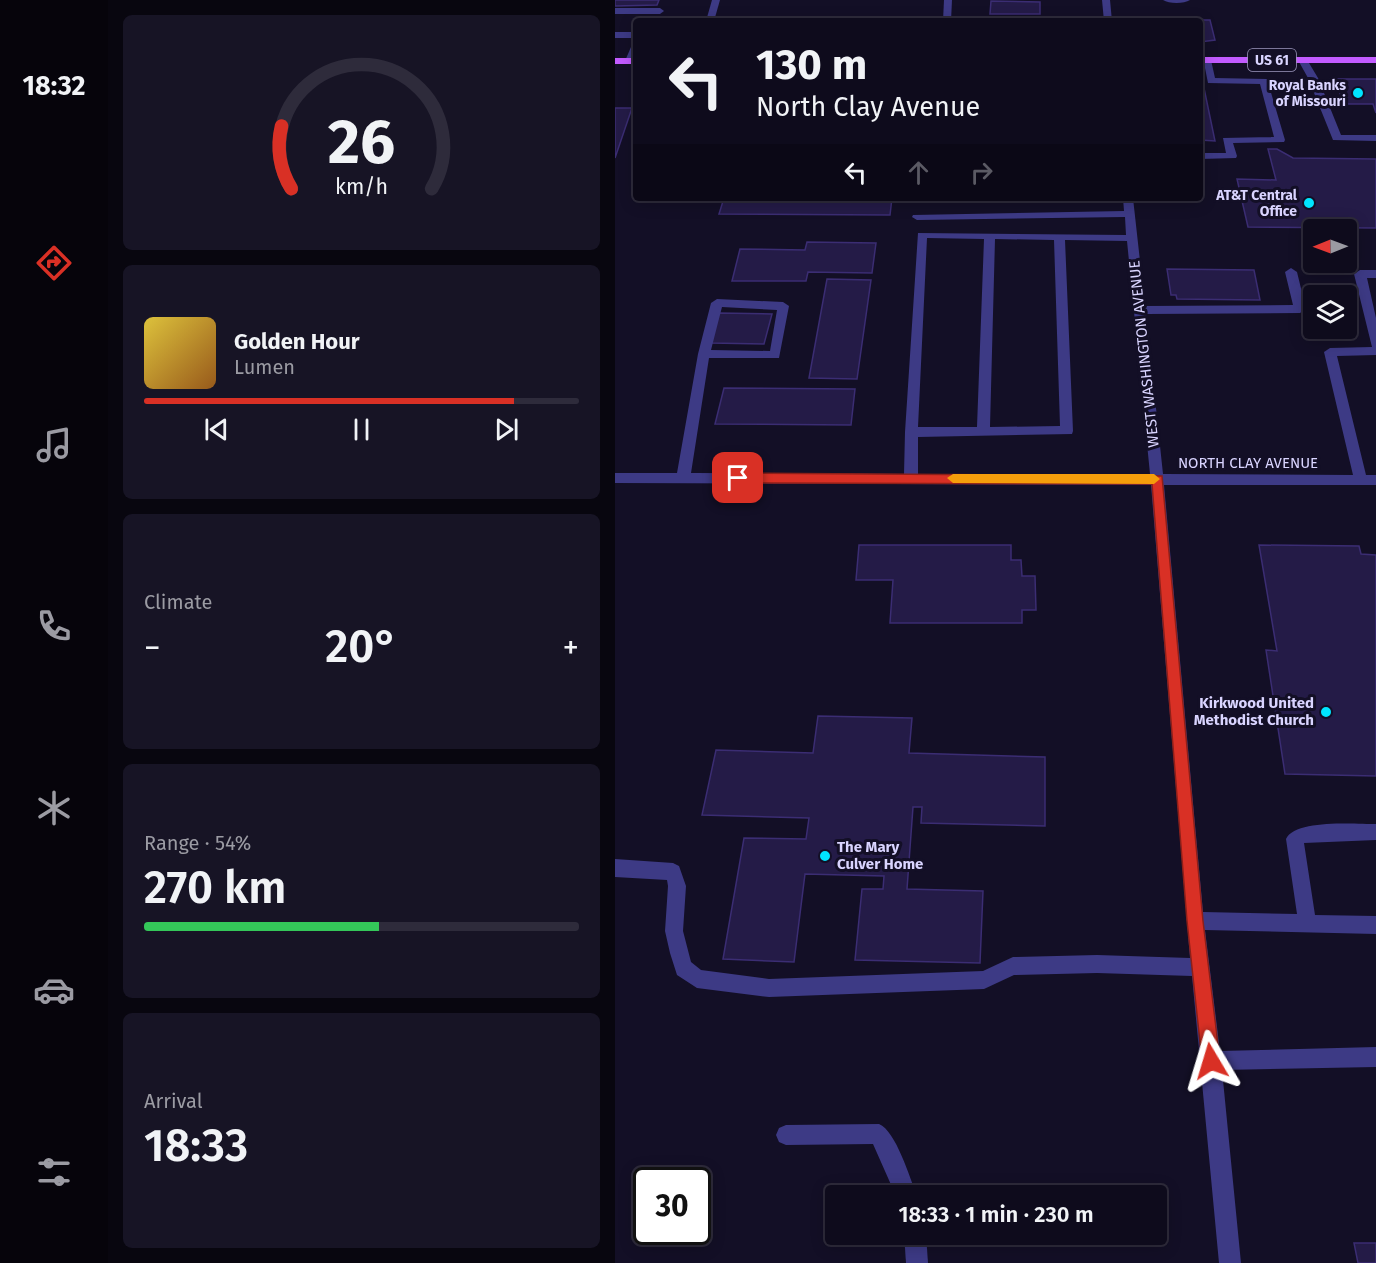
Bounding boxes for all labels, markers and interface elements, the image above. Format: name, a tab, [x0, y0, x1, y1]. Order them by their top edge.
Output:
text: 130 m	[756, 40, 867, 90]
icon: left	[657, 42, 735, 120]
road number: US 61	[1248, 49, 1296, 71]
text: 18:32	[23, 70, 85, 102]
place label: Royal Banks of Missouri	[1269, 77, 1346, 110]
marker: Royal Banks of Missouri	[1351, 86, 1365, 100]
text: North Clay Avenue	[756, 91, 980, 123]
text: 26	[328, 105, 395, 180]
icon: left	[839, 156, 872, 189]
icon: ahead	[902, 156, 935, 189]
icon: right	[965, 156, 998, 189]
text: km/h	[335, 175, 388, 201]
place label: AT&T Central Office	[1215, 187, 1298, 220]
marker: AT&T Central Office	[1302, 196, 1316, 210]
north arrow	[1303, 219, 1357, 273]
map controls	[1303, 219, 1357, 339]
icon: directions	[33, 242, 75, 284]
street label: WEST WASHINGTON AVENUE	[1125, 260, 1163, 448]
button: layers	[1303, 285, 1357, 339]
text: Golden Hour	[234, 328, 360, 355]
text: Lumen	[234, 355, 295, 379]
icon: previous	[200, 413, 233, 446]
icon: pause	[345, 413, 378, 446]
icon: next	[490, 413, 523, 446]
icon: music	[33, 424, 75, 466]
pin	[712, 452, 763, 503]
street label: NORTH CLAY AVENUE	[1178, 454, 1318, 472]
icon: arrive	[721, 461, 754, 494]
text: Climate	[144, 590, 212, 614]
icon: phone	[33, 605, 75, 647]
text: 20°	[325, 620, 398, 674]
text: −	[144, 628, 161, 668]
text: +	[563, 628, 579, 668]
place label: Kirkwood United Methodist Church	[1194, 694, 1314, 729]
marker: Kirkwood United Methodist Church	[1319, 705, 1333, 719]
icon: climate	[33, 787, 75, 829]
text: Range · 54%	[144, 831, 251, 855]
place label: The Mary Culver Home	[837, 838, 923, 873]
marker: The Mary Culver Home	[818, 849, 832, 863]
text: 270 km	[144, 861, 286, 915]
icon: car	[33, 969, 75, 1011]
position arrow	[1179, 1029, 1243, 1093]
text: Arrival	[144, 1089, 203, 1113]
text: 18:33	[144, 1119, 248, 1173]
icon: filters	[33, 1151, 75, 1193]
speed limit sign: 30	[633, 1167, 711, 1245]
text: 18:33 · 1 min · 230 m	[898, 1201, 1094, 1228]

